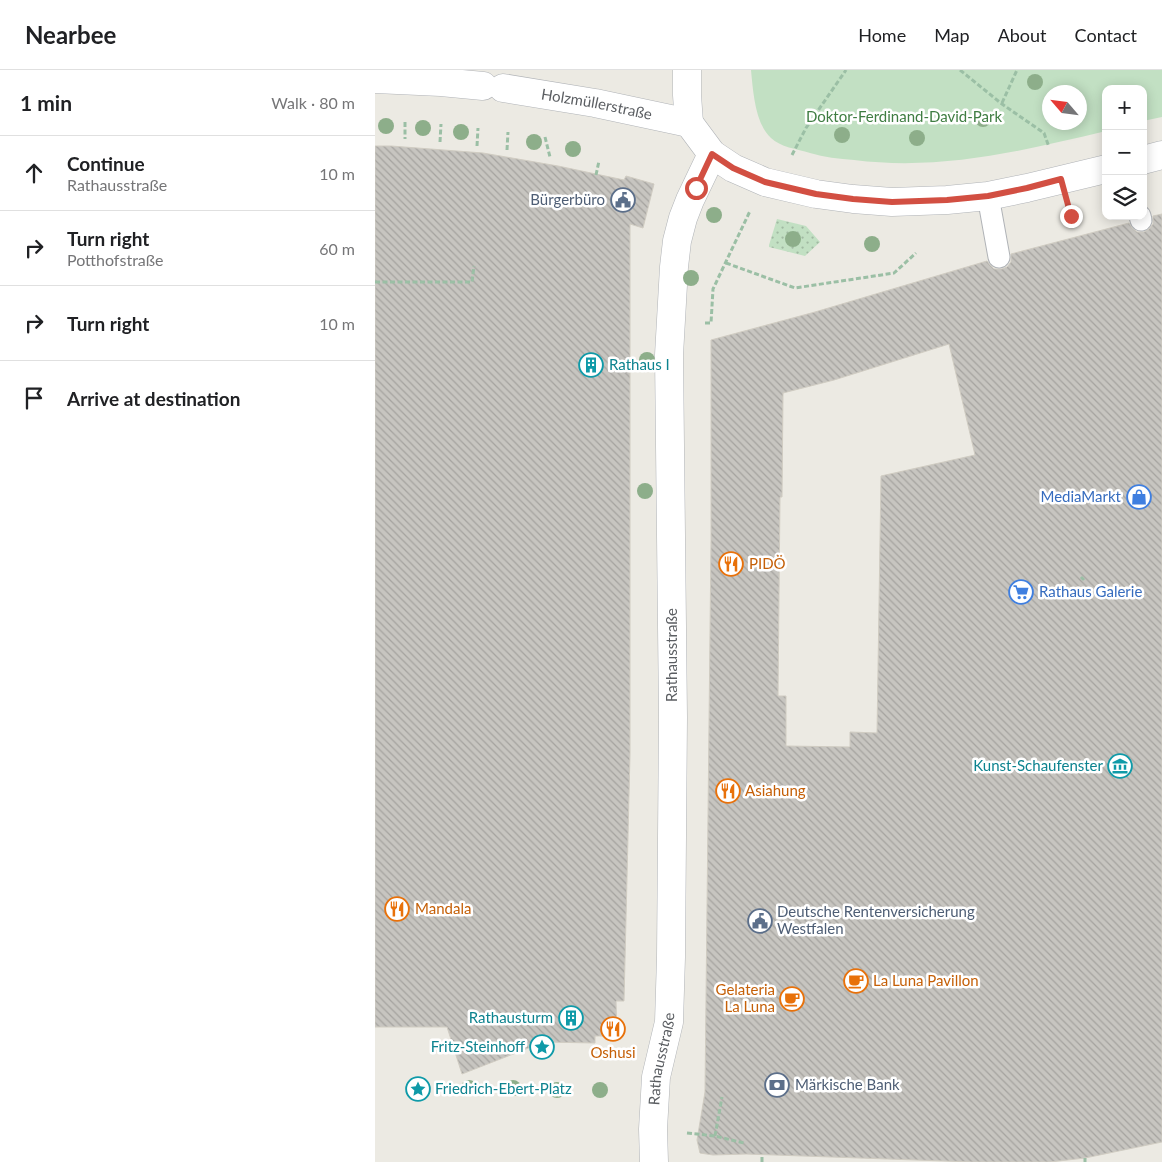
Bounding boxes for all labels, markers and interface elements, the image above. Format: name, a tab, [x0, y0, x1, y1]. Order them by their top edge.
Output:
text: Nearbee	[25, 20, 116, 49]
text: Home	[858, 24, 906, 46]
text: Map	[934, 24, 970, 46]
text: About	[998, 24, 1047, 46]
text: Contact	[1075, 24, 1137, 46]
street label: Holzmüllerstraße	[540, 84, 654, 123]
north arrow	[1042, 85, 1087, 130]
map controls	[1102, 85, 1147, 220]
button: +	[1102, 85, 1147, 130]
text: 1 min	[20, 90, 72, 115]
text: Walk · 80 m	[271, 93, 355, 112]
park label: Doktor-Ferdinand-David-Park	[806, 107, 1002, 125]
button: −	[1102, 130, 1147, 175]
text: Continue	[67, 152, 145, 175]
icon: ahead	[20, 159, 48, 187]
text: 10 m	[319, 164, 355, 183]
text: Rathausstraße	[67, 175, 167, 194]
button: layers	[1102, 175, 1147, 220]
route start	[685, 177, 708, 200]
public building icon: Bürgerbüro	[610, 187, 636, 213]
place label: Bürgerbüro	[530, 190, 605, 208]
route end	[1060, 205, 1083, 228]
text: Turn right	[67, 227, 149, 250]
icon: right	[20, 234, 48, 262]
text: 60 m	[319, 239, 355, 258]
text: Potthofstraße	[67, 250, 164, 269]
icon: right	[20, 309, 48, 337]
text: Turn right	[67, 312, 149, 335]
text: 10 m	[319, 314, 355, 333]
building icon: Rathaus I	[578, 352, 604, 378]
place label: Rathaus I	[609, 355, 670, 373]
icon: arrive	[20, 384, 48, 412]
text: Arrive at destination	[67, 387, 240, 410]
shop icon: MediaMarkt	[1126, 484, 1152, 510]
place label: MediaMarkt	[1040, 487, 1122, 505]
restaurant icon: PIDÖ	[718, 551, 744, 577]
place label: PIDÖ	[749, 554, 786, 572]
supermarket icon: Rathaus Galerie	[1008, 579, 1034, 605]
place label: Rathaus Galerie	[1039, 582, 1142, 600]
street label: Rathausstraße	[662, 608, 680, 702]
museum icon: Kunst-Schaufenster	[1107, 753, 1133, 779]
place label: Kunst-Schaufenster	[973, 756, 1104, 774]
restaurant icon: Asiahung	[715, 778, 741, 804]
place label: Asiahung	[745, 781, 806, 799]
restaurant icon: Mandala	[384, 896, 410, 922]
place label: Mandala	[415, 899, 471, 917]
place label: Deutsche Rentenversicherung Westfalen	[777, 902, 975, 937]
public building icon: Deutsche Rentenversicherung Westfalen	[747, 908, 773, 934]
cafe icon: La Luna Pavillon	[843, 968, 869, 994]
place label: La Luna Pavillon	[873, 971, 979, 989]
place label: Gelateria La Luna	[716, 980, 775, 1015]
cafe icon: Gelateria La Luna	[779, 986, 805, 1012]
building icon: Rathausturm	[558, 1005, 584, 1031]
place label: Rathausturm	[469, 1008, 553, 1026]
street label: Rathausstraße	[644, 1012, 677, 1106]
restaurant icon: Oshusi	[600, 1016, 626, 1042]
place icon: Fritz-Steinhoff	[529, 1034, 555, 1060]
place label: Fritz-Steinhoff	[431, 1037, 525, 1055]
place label: Oshusi	[590, 1043, 636, 1061]
bank icon: Märkische Bank	[764, 1072, 790, 1098]
place label: Märkische Bank	[795, 1075, 900, 1093]
place icon: Friedrich-Ebert-Platz	[405, 1076, 431, 1102]
place label: Friedrich-Ebert-Platz	[435, 1079, 572, 1097]

